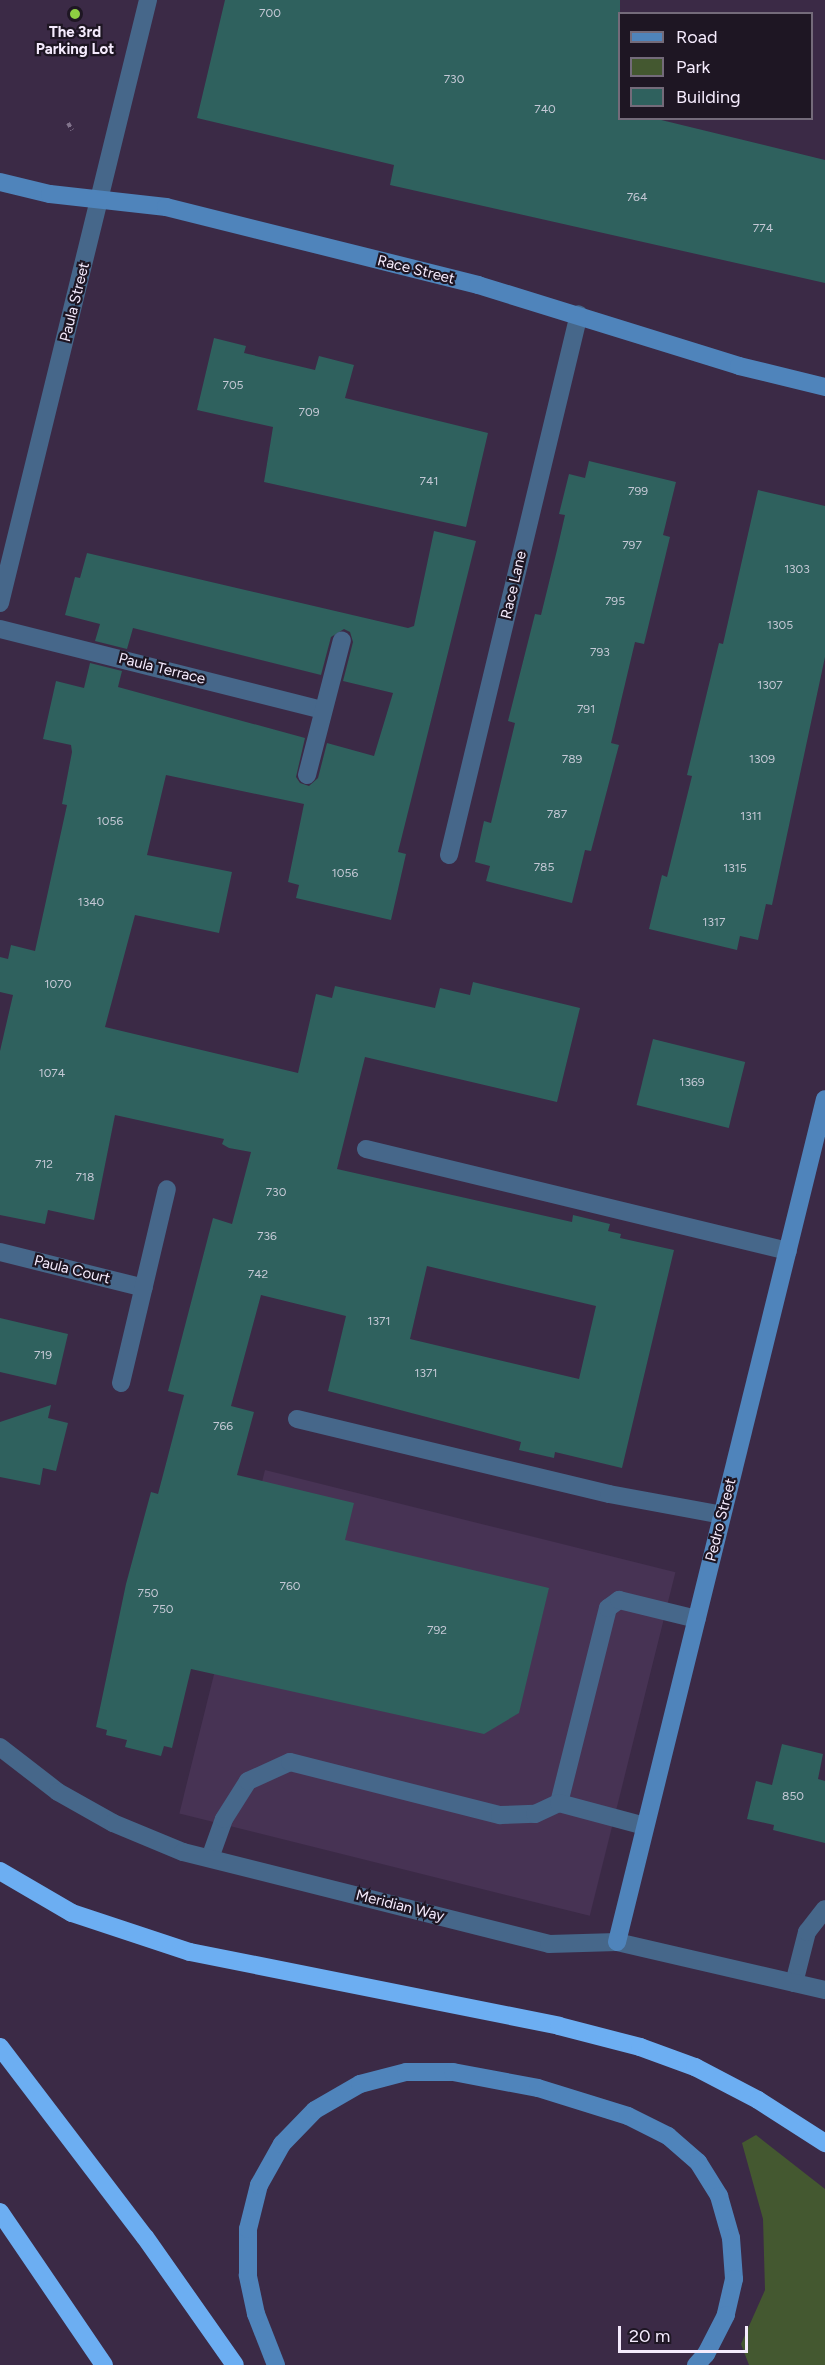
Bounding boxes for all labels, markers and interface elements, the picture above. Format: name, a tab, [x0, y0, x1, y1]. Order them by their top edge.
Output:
marker: The 3rd Parking Lot	[68, 7, 82, 21]
house number: 700	[259, 7, 281, 21]
legend	[618, 12, 813, 120]
place label: The 3rd Parking Lot	[36, 23, 114, 58]
text: Road	[676, 26, 717, 48]
text: Park	[676, 56, 710, 78]
house number: 730	[444, 73, 464, 87]
text: Building	[676, 86, 741, 108]
house number: 740	[534, 103, 556, 117]
house number: 764	[627, 191, 647, 205]
house number: 774	[753, 222, 773, 236]
street label: Race Street	[375, 252, 457, 288]
street label: Paula Street	[56, 260, 94, 344]
house number: 705	[222, 379, 244, 393]
house number: 709	[299, 406, 319, 420]
house number: 741	[420, 475, 438, 489]
house number: 799	[628, 485, 648, 499]
house number: 797	[622, 539, 642, 553]
street label: Race Lane	[497, 549, 531, 621]
house number: 1303	[784, 563, 810, 577]
house number: 795	[605, 595, 625, 609]
house number: 1305	[767, 619, 793, 633]
house number: 793	[590, 646, 610, 660]
street label: Paula Terrace	[117, 650, 207, 688]
house number: 1307	[757, 679, 783, 693]
house number: 791	[577, 703, 595, 717]
house number: 789	[562, 753, 582, 767]
house number: 1309	[749, 753, 775, 767]
house number: 787	[547, 808, 567, 822]
house number: 1311	[740, 810, 762, 824]
house number: 1056	[97, 815, 123, 829]
house number: 785	[534, 861, 554, 875]
house number: 1315	[723, 862, 747, 876]
house number: 1056	[332, 867, 358, 881]
house number: 1340	[78, 896, 104, 910]
house number: 1317	[703, 916, 725, 930]
house number: 1070	[45, 978, 71, 992]
house number: 1074	[39, 1067, 65, 1081]
house number: 1369	[679, 1076, 705, 1090]
house number: 712	[35, 1158, 53, 1172]
house number: 718	[76, 1171, 94, 1185]
house number: 730	[266, 1186, 286, 1200]
house number: 736	[257, 1230, 277, 1244]
street label: Paula Court	[32, 1252, 112, 1288]
house number: 742	[248, 1268, 268, 1282]
house number: 1371	[368, 1315, 390, 1329]
house number: 719	[34, 1349, 52, 1363]
house number: 1371	[415, 1367, 437, 1381]
house number: 766	[213, 1420, 233, 1434]
street label: Pedro Street	[702, 1477, 740, 1563]
house number: 760	[280, 1580, 300, 1594]
house number: 750	[137, 1587, 159, 1601]
house number: 750	[152, 1603, 174, 1617]
house number: 792	[427, 1624, 447, 1638]
house number: 850	[782, 1790, 804, 1804]
street label: Meridian Way	[354, 1886, 446, 1926]
scale bar	[621, 2314, 752, 2352]
text: 20 m	[629, 2325, 670, 2347]

